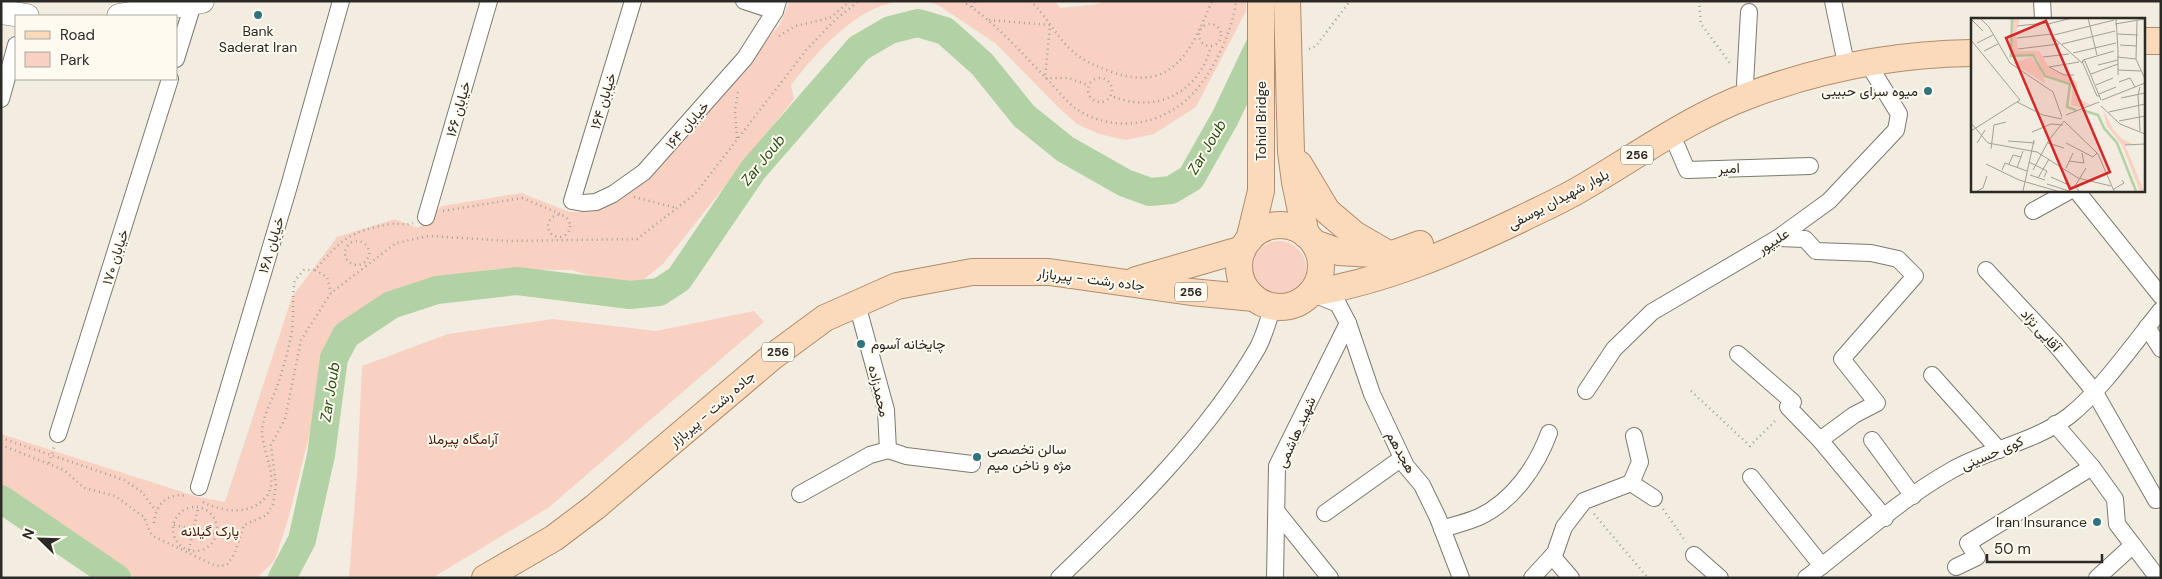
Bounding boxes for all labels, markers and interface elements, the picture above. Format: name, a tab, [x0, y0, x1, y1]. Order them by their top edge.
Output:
marker: Bank Saderat Iran	[252, 9, 264, 21]
legend	[15, 15, 178, 80]
inset map	[1971, 18, 2144, 191]
place label: Bank Saderat Iran	[219, 22, 297, 56]
text: Road	[60, 25, 95, 45]
text: Park	[60, 50, 90, 70]
street label: ۱۶۴ خیابان	[586, 71, 620, 131]
street label: خیابان ۱۶۶	[442, 79, 474, 139]
street label: Tohid Bridge	[1252, 81, 1270, 161]
place label: میوه سرای حبیبی	[1821, 82, 1918, 100]
marker: میوه سرای حبیبی	[1922, 85, 1934, 97]
street label: خیابان ۱۶۴	[661, 97, 713, 153]
water label: Zar Joub	[1183, 116, 1231, 178]
water label: Zar Joub	[736, 130, 790, 190]
road number: 256	[1621, 146, 1653, 164]
street label: امیر	[1717, 159, 1740, 177]
street label: بلوار شهیدان یوسفی	[1504, 165, 1612, 233]
street label: خیابان ۱۶۸	[254, 215, 288, 275]
street label: علیپور	[1753, 224, 1793, 259]
street label: خیابان ۱۷۰	[98, 227, 132, 287]
street label: جاده رشت - پیربازار	[1035, 263, 1146, 295]
road number: 256	[1175, 282, 1207, 302]
street label: آقایی نژاد	[2017, 305, 2066, 357]
place label: چایخانه آسوم	[871, 335, 945, 354]
marker: چایخانه آسوم	[855, 338, 867, 350]
road number: 256	[762, 342, 794, 362]
water label: Zar Joub	[315, 361, 345, 423]
street label: محمدزاده	[864, 363, 894, 419]
street label: جاده رشت - پیربازار	[665, 367, 759, 453]
street label: شهید هاشمی	[1272, 394, 1320, 470]
street label: هجدهم	[1382, 428, 1420, 476]
park label: آرامگاه پیرملا	[428, 430, 499, 449]
street label: کوی حسینی	[1958, 432, 2026, 474]
place label: سالن تخصصی مژه و ناخن میم	[987, 440, 1071, 474]
marker: سالن تخصصی مژه و ناخن میم	[971, 451, 983, 463]
place label: Iran Insurance	[1996, 513, 2087, 531]
north arrow	[15, 514, 65, 564]
marker: Iran Insurance	[2091, 516, 2103, 528]
park label: پارک گیلانه	[181, 522, 239, 541]
text: N	[18, 526, 38, 542]
scale bar	[1987, 532, 2102, 564]
text: 50 m	[1994, 539, 2031, 559]

